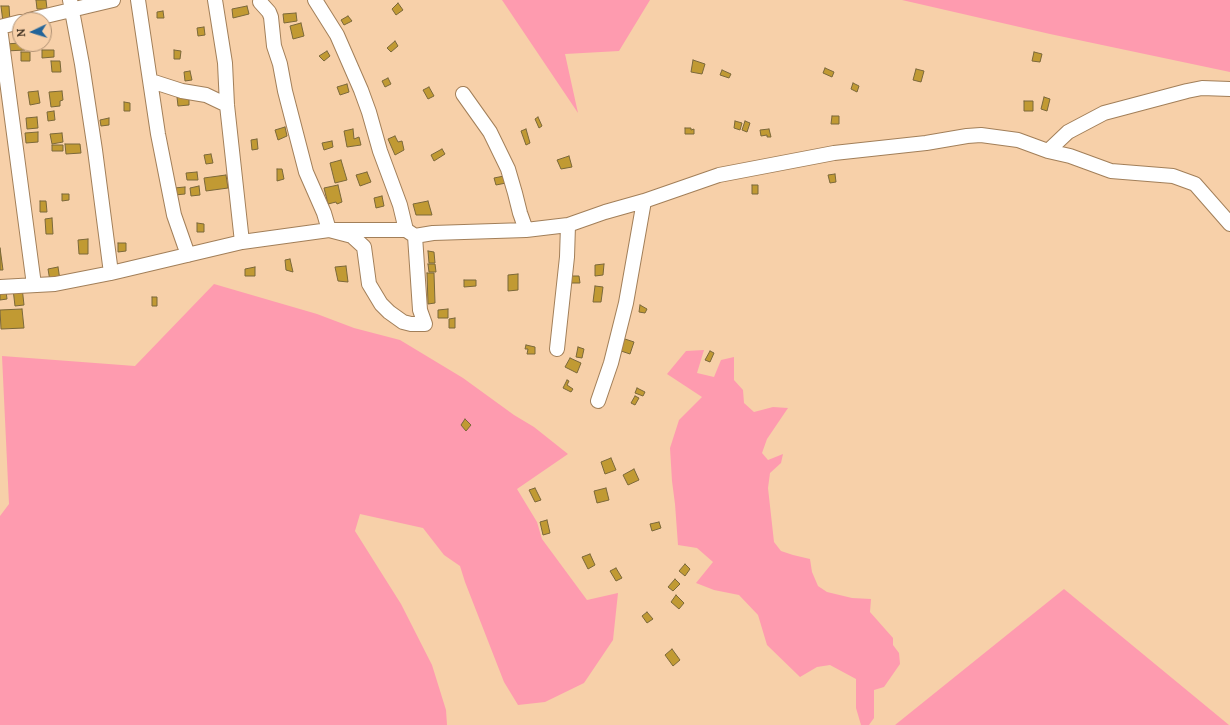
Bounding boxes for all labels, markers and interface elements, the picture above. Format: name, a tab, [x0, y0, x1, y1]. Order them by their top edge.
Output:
north arrow	[12, 12, 52, 52]
text: N	[14, 28, 28, 38]

